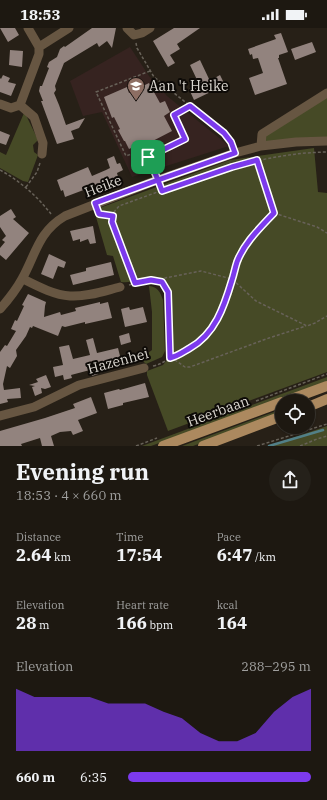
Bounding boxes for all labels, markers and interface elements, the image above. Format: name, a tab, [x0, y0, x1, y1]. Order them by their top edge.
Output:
text: 18:53	[20, 5, 61, 24]
school or university icon: Aan 't Heike	[126, 76, 146, 101]
place label: Aan 't Heike	[149, 77, 228, 95]
pin	[131, 140, 165, 174]
icon: arrive	[137, 146, 159, 168]
street label: Heike	[82, 171, 124, 201]
street label: Hazenhei	[85, 344, 151, 378]
street label: Heerbaan	[184, 391, 252, 431]
map controls	[275, 394, 315, 434]
button: locate	[275, 394, 315, 434]
text: Evening run	[16, 457, 149, 486]
button: share	[269, 459, 311, 501]
text: 18:53 · 4 × 660 m	[16, 487, 122, 504]
text: Distance	[16, 530, 61, 544]
text: Time	[116, 530, 143, 544]
text: Pace	[217, 530, 241, 544]
text: 2.64	[16, 544, 51, 566]
text: 17:54	[116, 544, 162, 566]
text: 6:47	[217, 544, 252, 566]
text: km	[51, 550, 71, 564]
text: /km	[252, 550, 276, 564]
text: Elevation	[16, 598, 64, 612]
text: Heart rate	[116, 598, 169, 612]
text: kcal	[217, 598, 238, 612]
text: 28	[16, 612, 36, 634]
text: 166	[116, 612, 147, 634]
text: 164	[217, 612, 247, 634]
text: m	[36, 618, 49, 632]
text: bpm	[147, 618, 173, 632]
text: Elevation	[16, 658, 73, 675]
text: 288–295 m	[241, 658, 311, 675]
text: 660 m	[16, 769, 55, 786]
text: 6:35	[80, 769, 107, 786]

